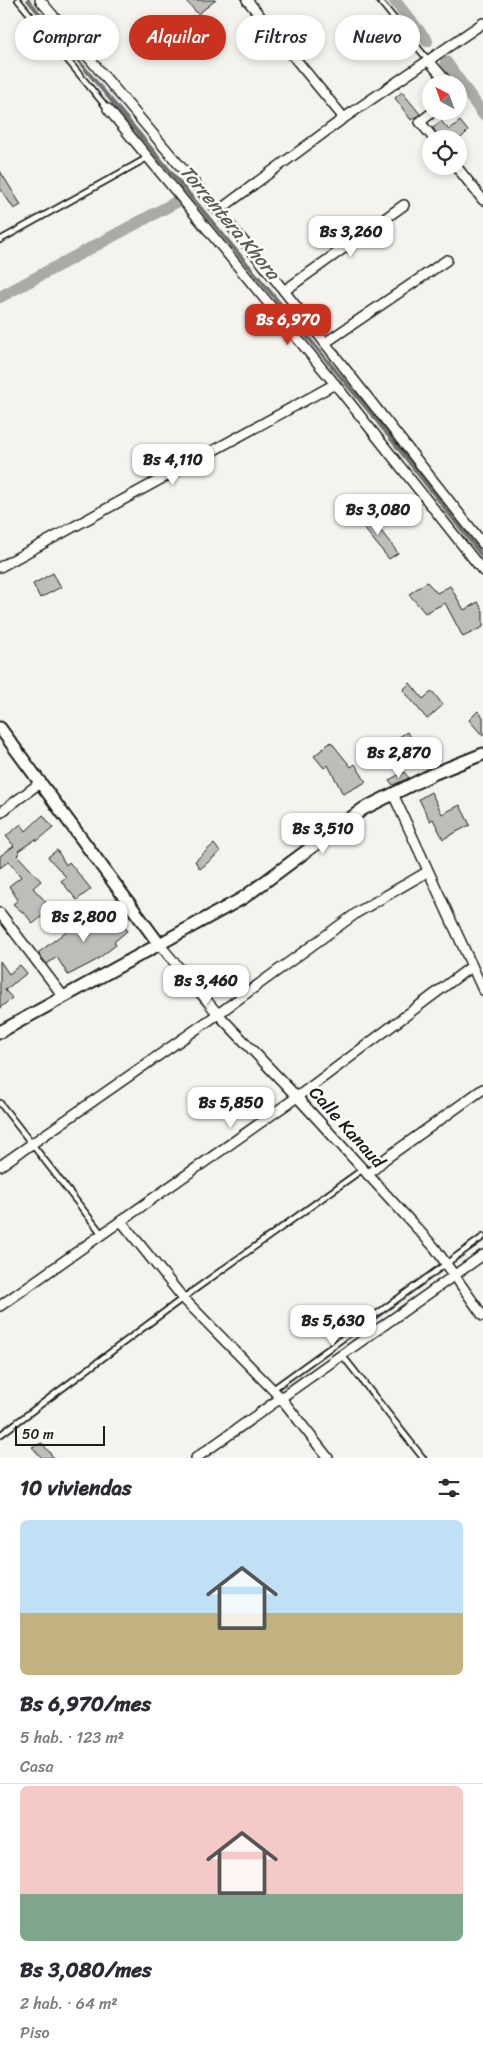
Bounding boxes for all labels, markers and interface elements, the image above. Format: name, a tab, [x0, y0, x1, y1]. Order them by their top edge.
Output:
chip: Comprar	[15, 15, 119, 60]
chip: Alquilar	[129, 15, 226, 60]
chip: Filtros	[236, 15, 325, 60]
chip: Nuevo	[335, 15, 420, 60]
north arrow	[422, 75, 468, 120]
map controls	[422, 75, 467, 175]
button: locate	[422, 130, 467, 175]
water label: Torrentera Khora	[172, 157, 289, 288]
pin: Bs 3,260	[299, 216, 403, 258]
text: Bs 3,260	[319, 217, 383, 246]
pin: Bs 6,970	[236, 304, 340, 346]
text: Bs 6,970	[256, 305, 320, 334]
pin: Bs 4,110	[121, 444, 225, 486]
text: Bs 4,110	[143, 445, 203, 474]
pin: Bs 3,080	[326, 494, 430, 536]
text: Bs 3,080	[346, 495, 410, 524]
pin: Bs 2,870	[347, 736, 451, 779]
text: Bs 2,870	[367, 738, 431, 767]
pin: Bs 3,510	[271, 812, 375, 855]
text: Bs 3,510	[292, 814, 354, 843]
pin: Bs 2,800	[32, 900, 136, 943]
text: Bs 2,800	[51, 902, 117, 931]
pin: Bs 3,460	[154, 964, 258, 1007]
text: Bs 3,460	[174, 966, 238, 995]
street label: Calle Kanaud	[301, 1078, 394, 1177]
pin: Bs 5,850	[179, 1086, 283, 1129]
text: Bs 5,850	[198, 1088, 264, 1117]
pin: Bs 5,630	[281, 1304, 385, 1347]
text: Bs 5,630	[301, 1306, 365, 1335]
text: 50 m	[22, 1422, 54, 1447]
scale bar	[15, 1423, 105, 1446]
text: 10 viviendas	[20, 1469, 132, 1507]
icon: filters	[435, 1474, 463, 1502]
icon: home	[197, 1553, 287, 1643]
text: Bs 6,970/mes	[20, 1685, 151, 1723]
text: 5 hab. · 123 m²	[20, 1723, 124, 1752]
text: Casa	[20, 1752, 53, 1781]
icon: home	[197, 1818, 287, 1908]
text: Bs 3,080/mes	[20, 1951, 152, 1989]
text: 2 hab. · 64 m²	[20, 1989, 118, 2018]
text: Piso	[20, 2018, 50, 2047]

